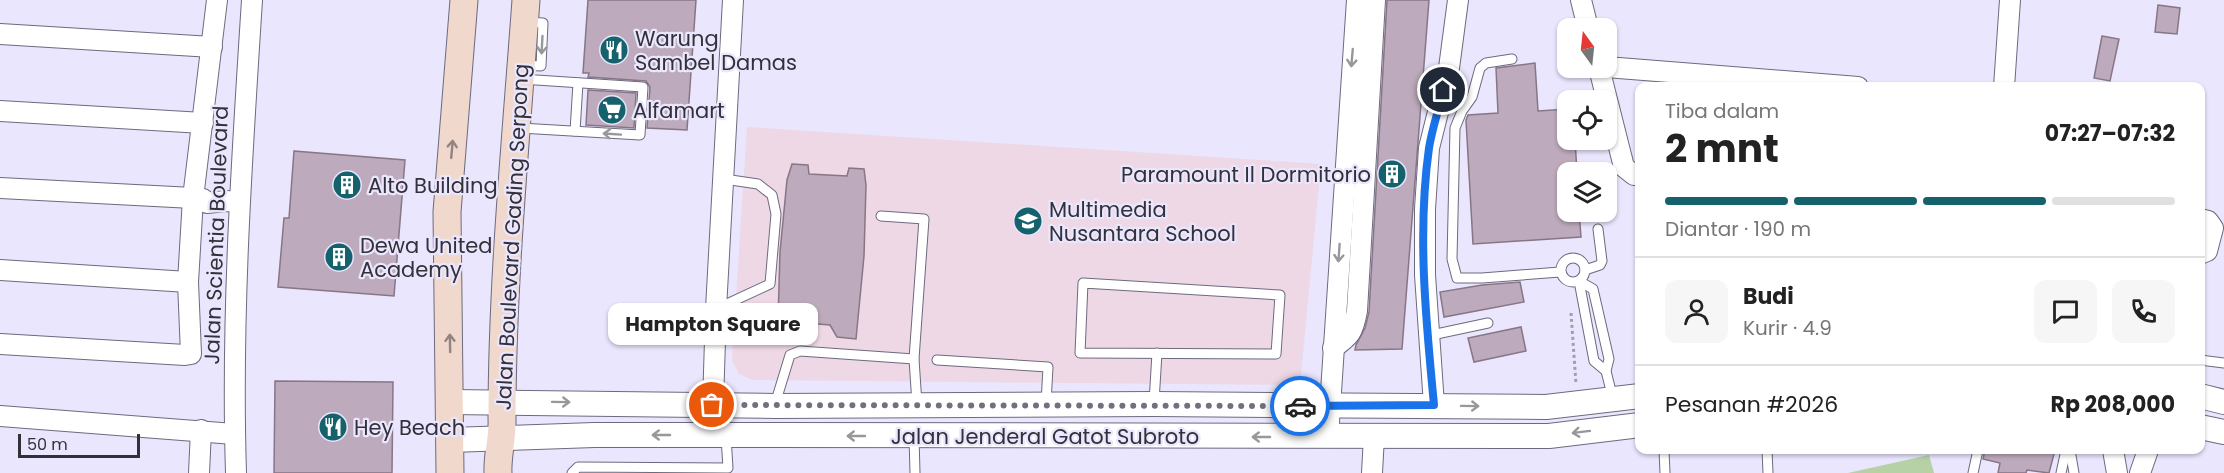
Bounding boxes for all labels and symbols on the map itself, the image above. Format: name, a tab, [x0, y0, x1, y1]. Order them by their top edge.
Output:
north arrow	[1557, 18, 1617, 78]
place label: Warung Sambel Damas	[635, 24, 797, 77]
one-way arrow	[537, 34, 548, 54]
restaurant icon: Warung Sambel Damas	[598, 34, 630, 66]
one-way arrow	[1346, 48, 1357, 68]
street label: Jalan Boulevard Gading Serpong	[488, 63, 536, 411]
pin	[1417, 64, 1468, 115]
supermarket icon: Alfamart	[596, 94, 628, 126]
place label: Alfamart	[633, 96, 725, 125]
street label: Jalan Scientia Boulevard	[197, 105, 235, 365]
one-way arrow	[602, 128, 622, 139]
one-way arrow	[447, 139, 458, 159]
building icon: Paramount Il Dormitorio	[1376, 158, 1408, 190]
place label: Paramount Il Dormitorio	[1121, 160, 1371, 189]
building icon: Alto Building	[331, 169, 363, 201]
place label: Alto Building	[368, 171, 498, 200]
place label: Multimedia Nusantara School	[1049, 195, 1236, 248]
school or university icon: Multimedia Nusantara School	[1012, 205, 1044, 237]
place label: Dewa United Academy	[360, 231, 493, 284]
building icon: Dewa United Academy	[323, 241, 355, 273]
one-way arrow	[1333, 242, 1344, 262]
callout: Hampton Square	[607, 303, 817, 345]
one-way arrow	[444, 334, 455, 354]
courier	[1270, 376, 1330, 436]
pin	[686, 379, 737, 430]
one-way arrow	[550, 396, 570, 408]
one-way arrow	[1459, 400, 1479, 412]
restaurant icon: Hey Beach	[317, 411, 349, 443]
place label: Hey Beach	[354, 413, 465, 442]
street label: Jalan Jenderal Gatot Subroto	[891, 422, 1199, 451]
one-way arrow	[1572, 427, 1592, 438]
one-way arrow	[651, 429, 671, 441]
one-way arrow	[846, 430, 866, 442]
scale bar	[18, 431, 140, 458]
one-way arrow	[1251, 431, 1271, 443]

